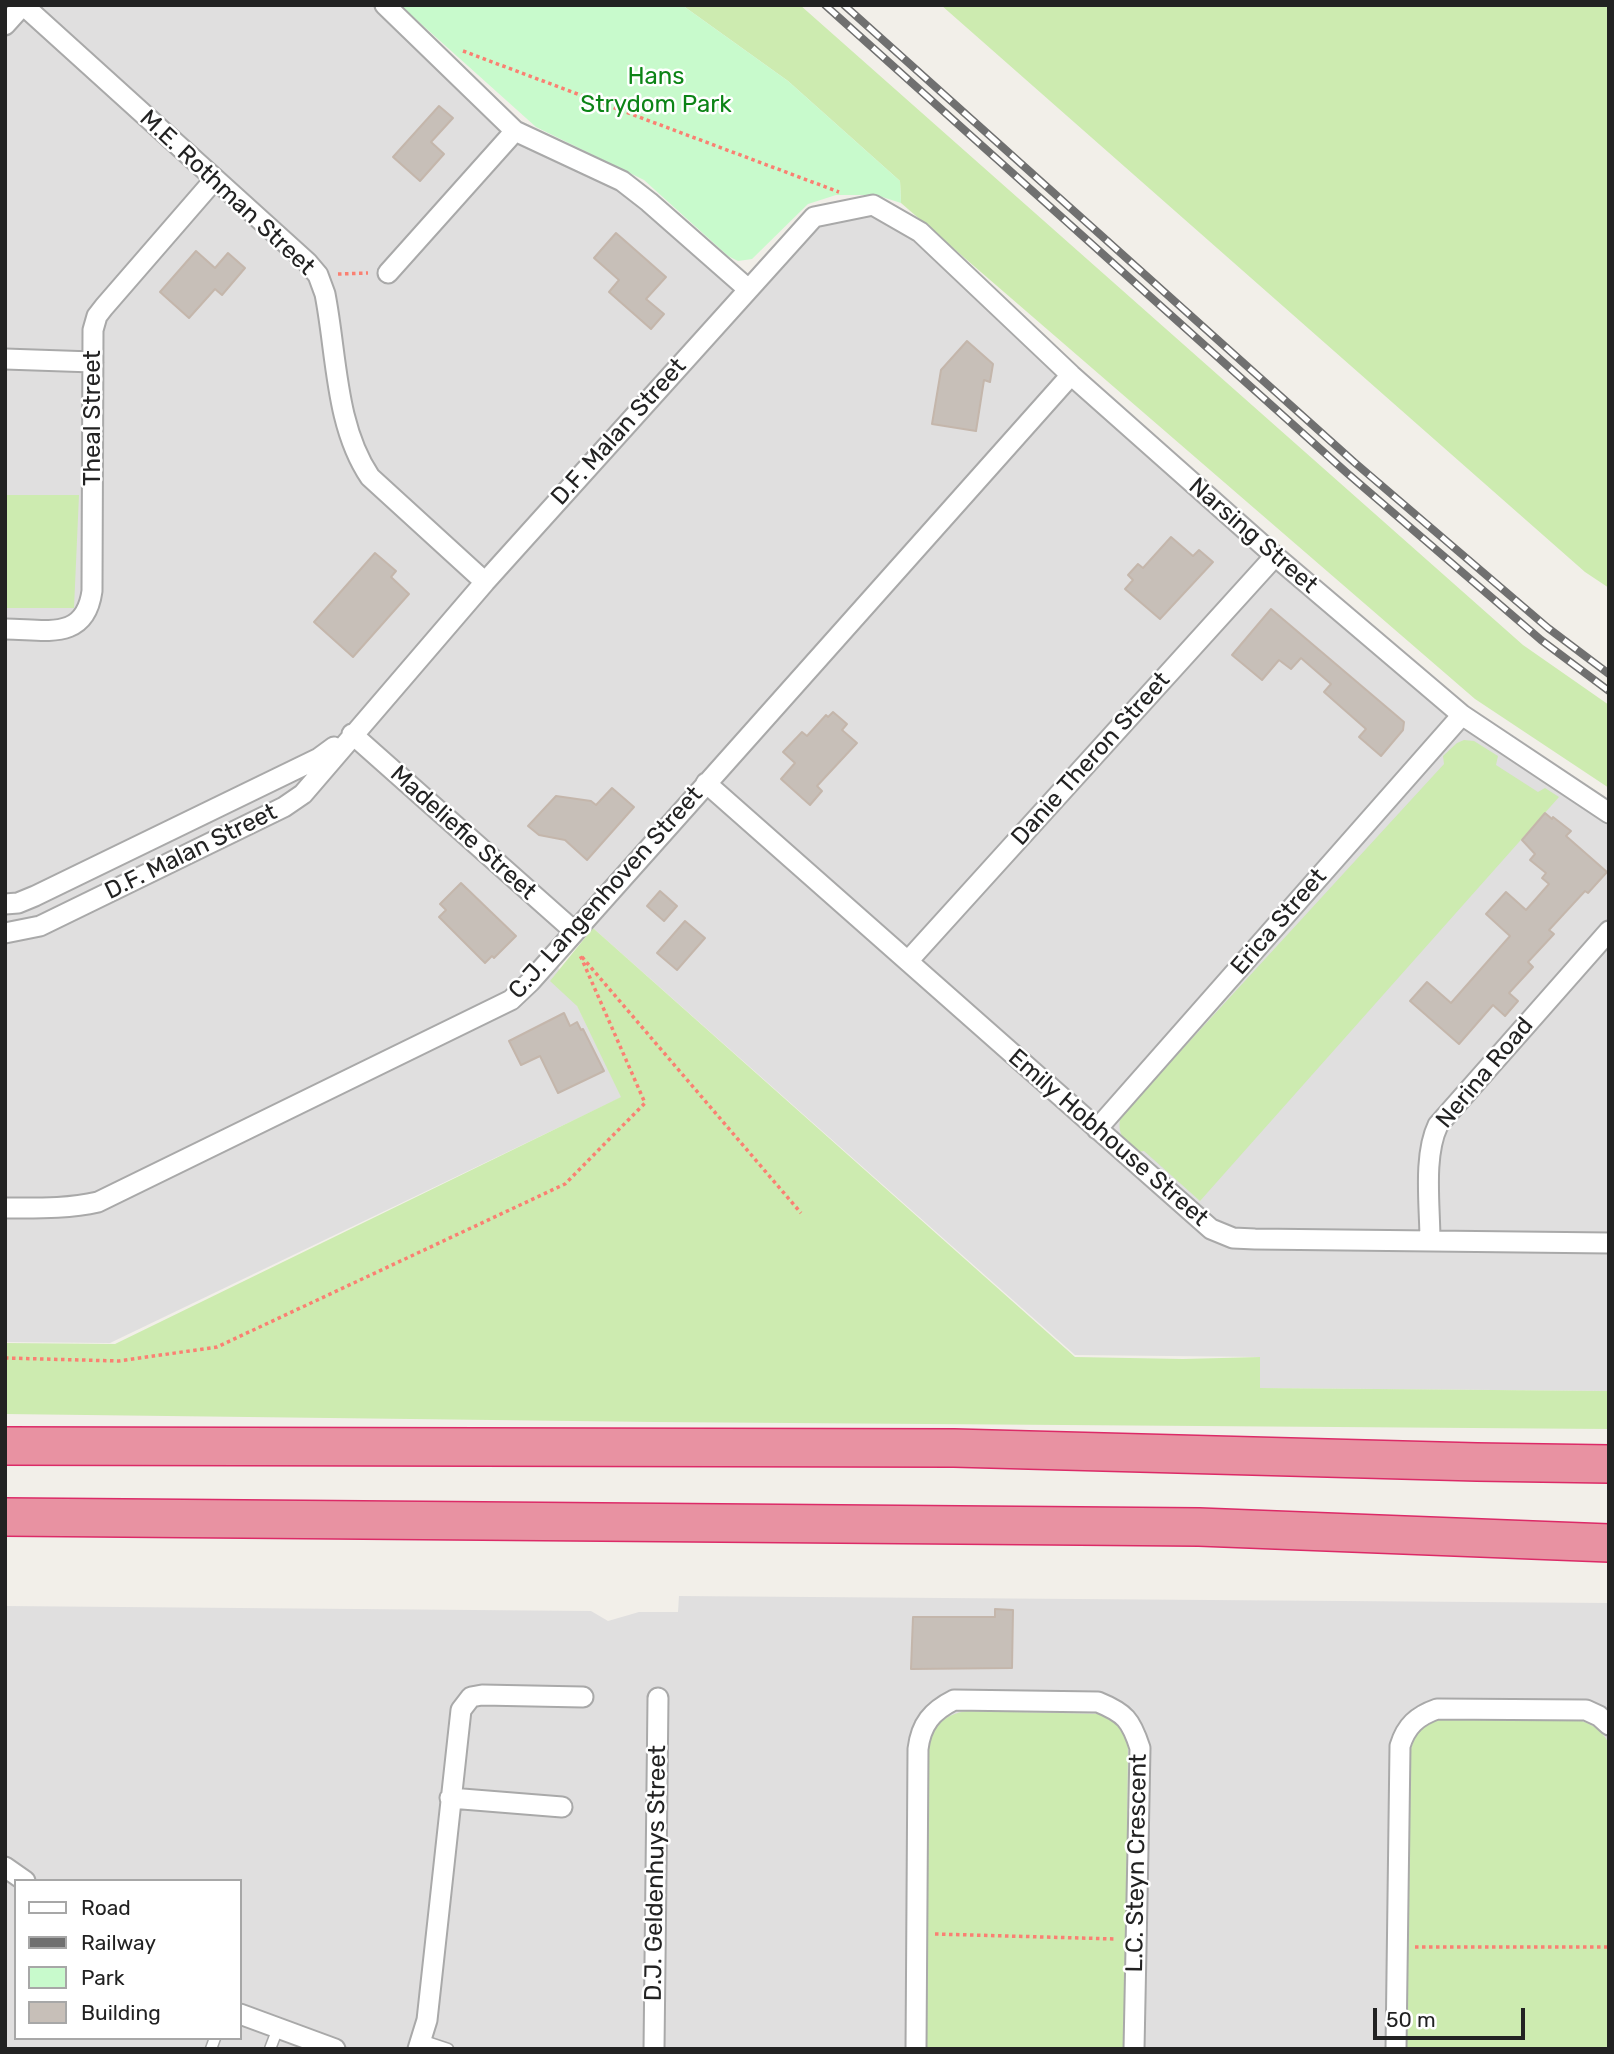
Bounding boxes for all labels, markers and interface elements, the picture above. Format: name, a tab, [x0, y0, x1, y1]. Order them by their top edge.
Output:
park label: Hans Strydom Park	[580, 63, 732, 119]
street label: M.E. Rothman Street	[133, 104, 321, 282]
street label: Theal Street	[79, 350, 107, 486]
street label: D.F. Malan Street	[545, 353, 693, 511]
street label: Narsing Street	[1183, 472, 1323, 600]
street label: Danie Theron Street	[1006, 666, 1176, 852]
street label: Madeliefie Street	[384, 760, 542, 906]
street label: C.J. Langenhoven Street	[503, 781, 709, 1005]
street label: D.F. Malan Street	[100, 798, 282, 906]
street label: Erica Street	[1225, 863, 1333, 981]
street label: Nerina Road	[1430, 1012, 1540, 1134]
street label: Emily Hobhouse Street	[1002, 1043, 1214, 1233]
street label: D.J. Geldenhuys Street	[639, 1745, 673, 2001]
street label: L.C. Steyn Crescent	[1121, 1753, 1153, 1973]
legend	[14, 1879, 242, 2040]
text: Road	[81, 1895, 131, 1920]
text: Railway	[81, 1930, 156, 1955]
text: Park	[81, 1965, 125, 1990]
scale bar	[1376, 1994, 1528, 2038]
text: Building	[81, 2000, 161, 2025]
text: 50 m	[1386, 2007, 1436, 2032]

